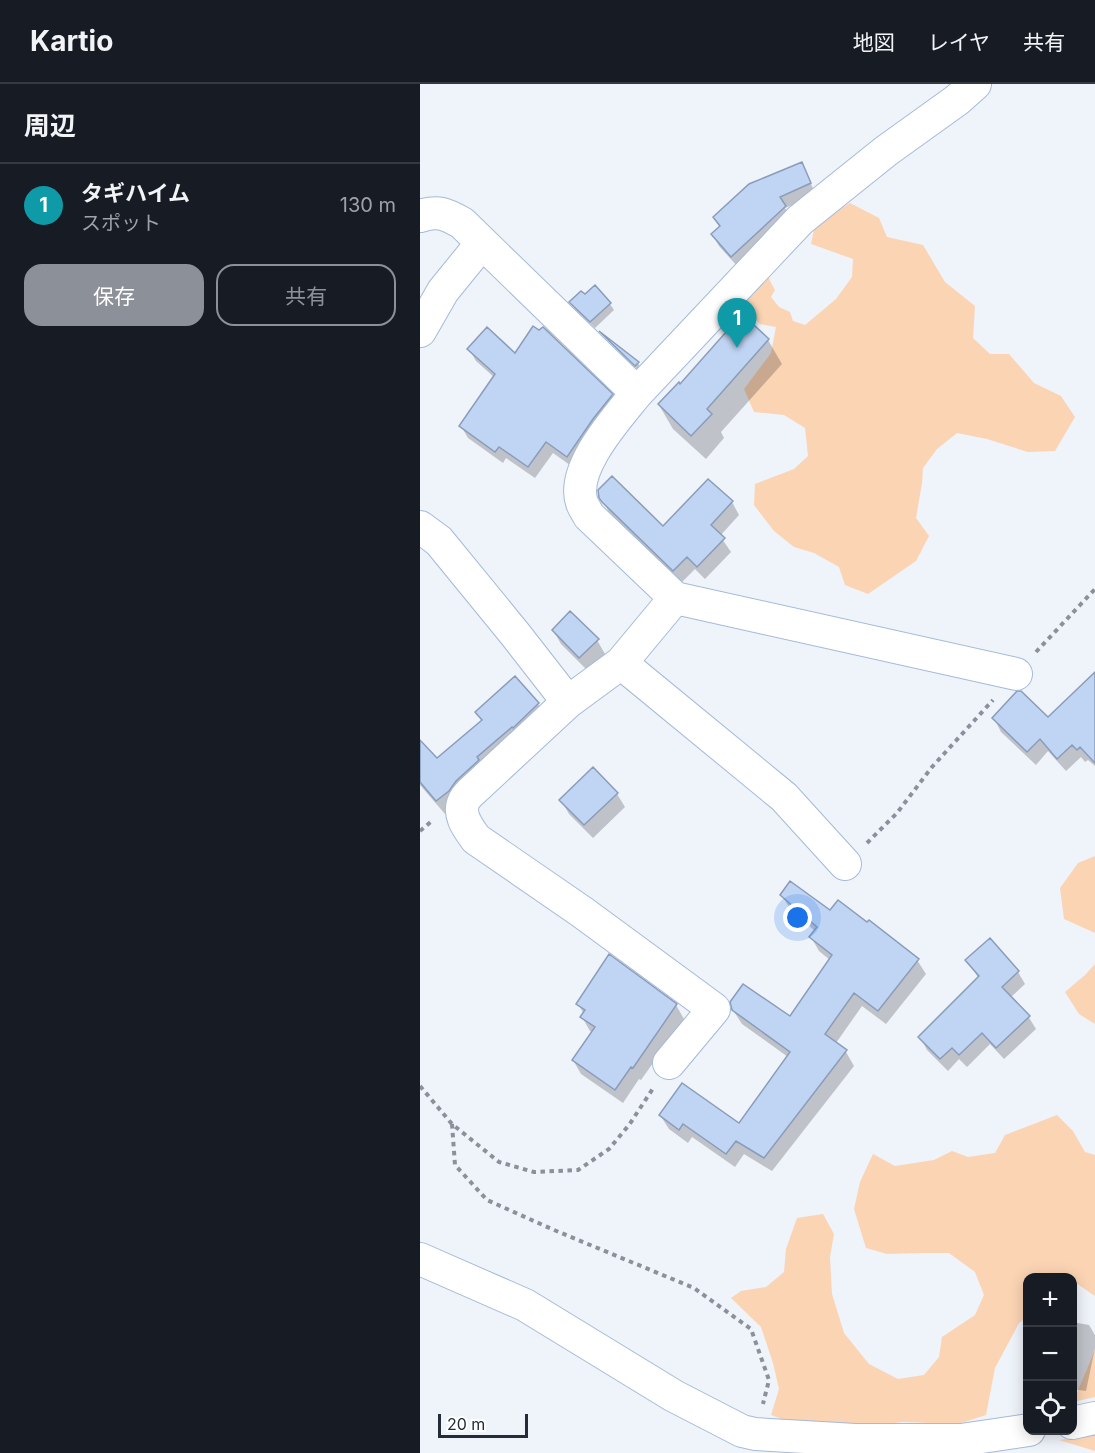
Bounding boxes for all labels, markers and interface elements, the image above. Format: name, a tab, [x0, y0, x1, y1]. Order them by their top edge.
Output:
text: Kartio	[30, 24, 113, 58]
text: 地図	[853, 30, 895, 55]
text: レイヤ	[928, 30, 990, 55]
text: 共有	[1023, 30, 1065, 55]
text: 周辺	[24, 110, 76, 141]
text: タギハイム	[81, 180, 190, 206]
text: 1	[39, 193, 48, 217]
text: 130 m	[340, 193, 396, 217]
text: スポット	[81, 211, 161, 235]
button: 保存	[24, 264, 204, 326]
button: 共有	[216, 264, 396, 326]
pin: 1	[718, 298, 756, 348]
your location	[783, 903, 812, 932]
map controls	[1023, 1273, 1077, 1435]
button: +	[1023, 1273, 1077, 1327]
button: −	[1023, 1327, 1077, 1381]
button: locate	[1023, 1381, 1077, 1435]
scale bar	[438, 1411, 528, 1438]
text: 20 m	[447, 1414, 485, 1434]

